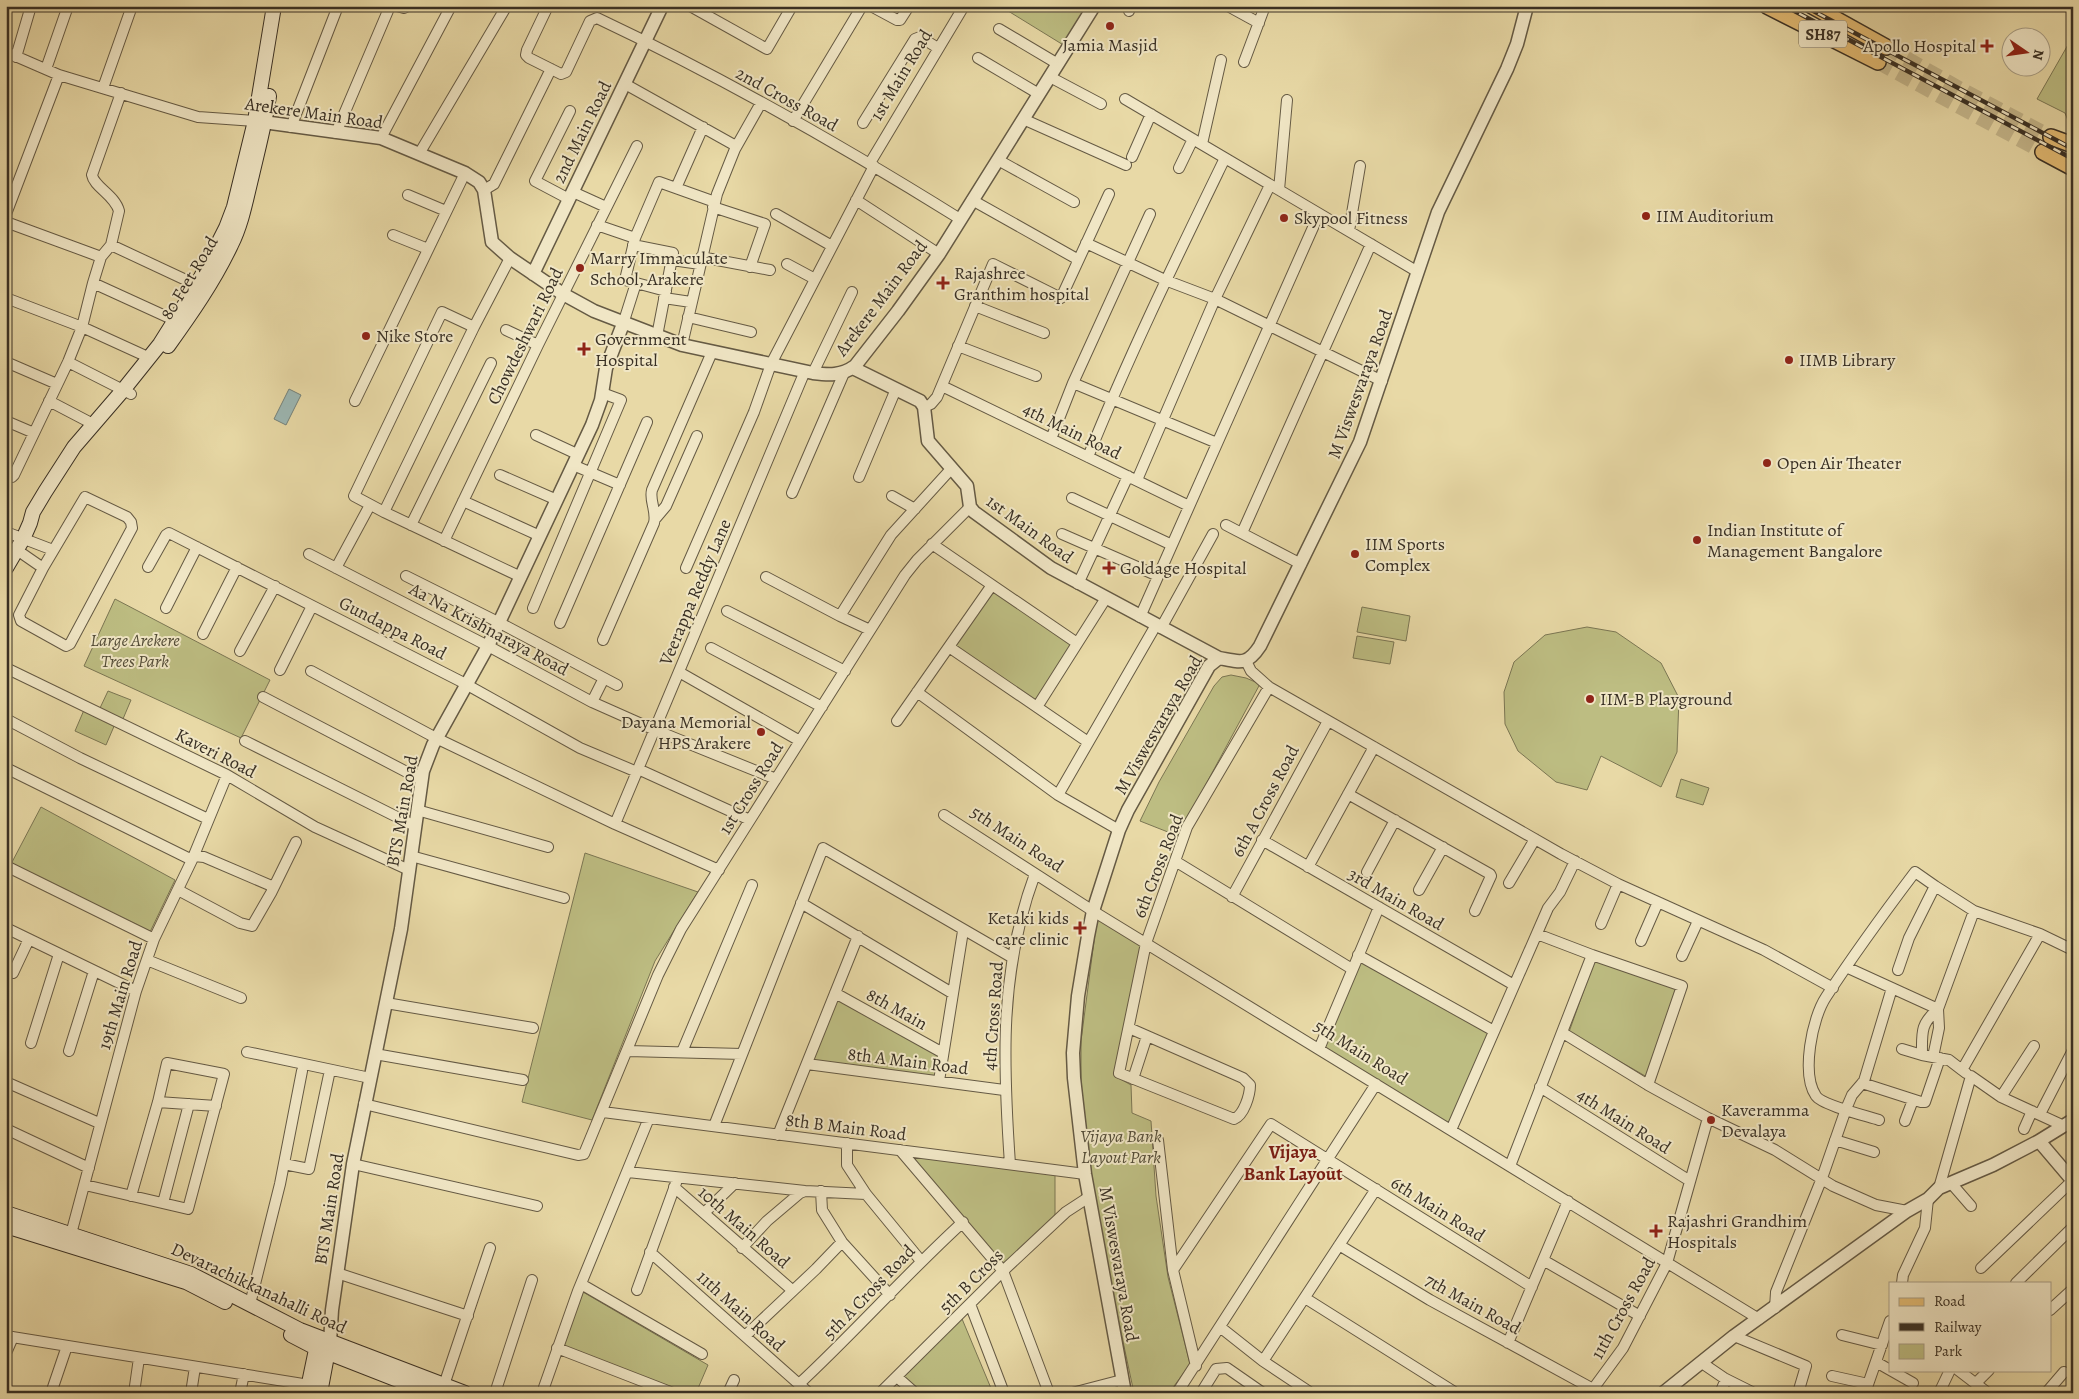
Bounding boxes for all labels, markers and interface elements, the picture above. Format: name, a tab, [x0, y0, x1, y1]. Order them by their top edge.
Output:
marker: Jamia Masjid	[1104, 20, 1116, 32]
road number: SH87	[1799, 20, 1847, 48]
street label: 1st Main Road	[864, 25, 938, 125]
north arrow	[2002, 28, 2052, 78]
place label: Jamia Masjid	[1062, 33, 1158, 57]
place label: Apollo Hospital	[1862, 34, 1977, 58]
marker: Apollo Hospital	[1980, 39, 1994, 53]
text: N	[2028, 48, 2049, 62]
street label: 2nd Cross Road	[731, 61, 843, 137]
street label: 2nd Main Road	[547, 77, 617, 187]
street label: Arekere Main Road	[242, 91, 385, 135]
place label: IIM Auditorium	[1656, 204, 1774, 228]
place label: Skypool Fitness	[1294, 206, 1408, 230]
marker: IIM Auditorium	[1640, 210, 1652, 222]
marker: Skypool Fitness	[1278, 212, 1290, 224]
street label: 80 Feet Road	[155, 232, 224, 324]
street label: Arekere Main Road	[829, 235, 933, 362]
place label: Marry Immaculate School, Arakere	[590, 246, 728, 291]
place label: Rajashree Granthim hospital	[954, 261, 1089, 306]
marker: Marry Immaculate School, Arakere	[574, 262, 586, 274]
street label: Chowdeshwari Road	[481, 263, 569, 409]
marker: Rajashree Granthim hospital	[936, 276, 950, 290]
street label: M Viswesvaraya Road	[1322, 306, 1398, 462]
place label: Nike Store	[376, 324, 453, 348]
place label: Government Hospital	[595, 327, 687, 372]
marker: Nike Store	[360, 330, 372, 342]
marker: Government Hospital	[577, 342, 591, 356]
place label: IIMB Library	[1799, 348, 1896, 372]
marker: IIMB Library	[1783, 354, 1795, 366]
street label: 4th Main Road	[1019, 397, 1126, 465]
place label: Open Air Theater	[1777, 451, 1901, 475]
marker: Open Air Theater	[1761, 457, 1773, 469]
street label: 1st Main Road	[982, 489, 1079, 569]
street label: Veerappa Reddy Lane	[653, 515, 737, 670]
place label: Indian Institute of Management Bangalore	[1707, 518, 1883, 563]
place label: IIM Sports Complex	[1365, 532, 1445, 577]
marker: Indian Institute of Management Bangalore	[1691, 534, 1703, 546]
marker: IIM Sports Complex	[1349, 548, 1361, 560]
place label: Goldage Hospital	[1120, 556, 1247, 580]
marker: Goldage Hospital	[1102, 561, 1116, 575]
street label: Aa Na Krishnaraya Road	[404, 576, 573, 681]
street label: Gundappa Road	[335, 591, 451, 666]
park label: Large Arekere Trees Park	[90, 628, 180, 673]
street label: M Viswesvaraya Road	[1108, 651, 1208, 799]
place label: IIM-B Playground	[1600, 687, 1733, 711]
marker: IIM-B Playground	[1584, 693, 1596, 705]
place label: Dayana Memorial HPS Arakere	[621, 710, 752, 755]
street label: Kaveri Road	[171, 722, 261, 784]
marker: Dayana Memorial HPS Arakere	[755, 726, 767, 738]
street label: 1st Cross Road	[713, 737, 789, 839]
street label: 6th A Cross Road	[1225, 741, 1305, 861]
street label: BTS Main Road	[380, 753, 424, 869]
street label: 5th Main Road	[966, 800, 1068, 878]
street label: 6th Cross Road	[1127, 810, 1189, 921]
street label: 3rd Main Road	[1344, 862, 1449, 936]
place label: Ketaki kids care clinic	[987, 906, 1069, 951]
marker: Ketaki kids care clinic	[1073, 921, 1087, 935]
street label: 19th Main Road	[92, 937, 148, 1052]
street label: 4th Cross Road	[977, 960, 1009, 1071]
street label: 8th Main	[862, 982, 932, 1036]
street label: 5th Main Road	[1310, 1014, 1413, 1091]
street label: 8th A Main Road	[846, 1042, 970, 1080]
street label: 4th Main Road	[1572, 1083, 1676, 1160]
place label: Kaveramma Devalaya	[1721, 1098, 1810, 1143]
street label: 8th B Main Road	[784, 1108, 908, 1146]
marker: Kaveramma Devalaya	[1705, 1114, 1717, 1126]
park label: Vijaya Bank Layout Park	[1080, 1124, 1162, 1169]
district label: Vijaya Bank Layout	[1244, 1139, 1343, 1187]
street label: BTS Main Road	[308, 1151, 350, 1267]
street label: 6th Main Road	[1386, 1171, 1490, 1248]
street label: 10th Main Road	[693, 1180, 795, 1274]
street label: M Viswesvaraya Road	[1094, 1185, 1145, 1344]
place label: Rajashri Grandhim Hospitals	[1667, 1209, 1807, 1254]
marker: Rajashri Grandhim Hospitals	[1649, 1224, 1663, 1238]
street label: Devarachikkanahalli Road	[167, 1237, 351, 1339]
street label: 5th A Cross Road	[818, 1239, 921, 1345]
street label: 5th B Cross	[933, 1243, 1009, 1319]
street label: 11th Cross Road	[1585, 1252, 1661, 1363]
street label: 11th Main Road	[692, 1265, 790, 1357]
street label: 7th Main Road	[1421, 1268, 1526, 1340]
legend	[1889, 1282, 2052, 1372]
text: Road	[1934, 1291, 1966, 1311]
text: Railway	[1934, 1317, 1982, 1337]
text: Park	[1934, 1341, 1963, 1361]

